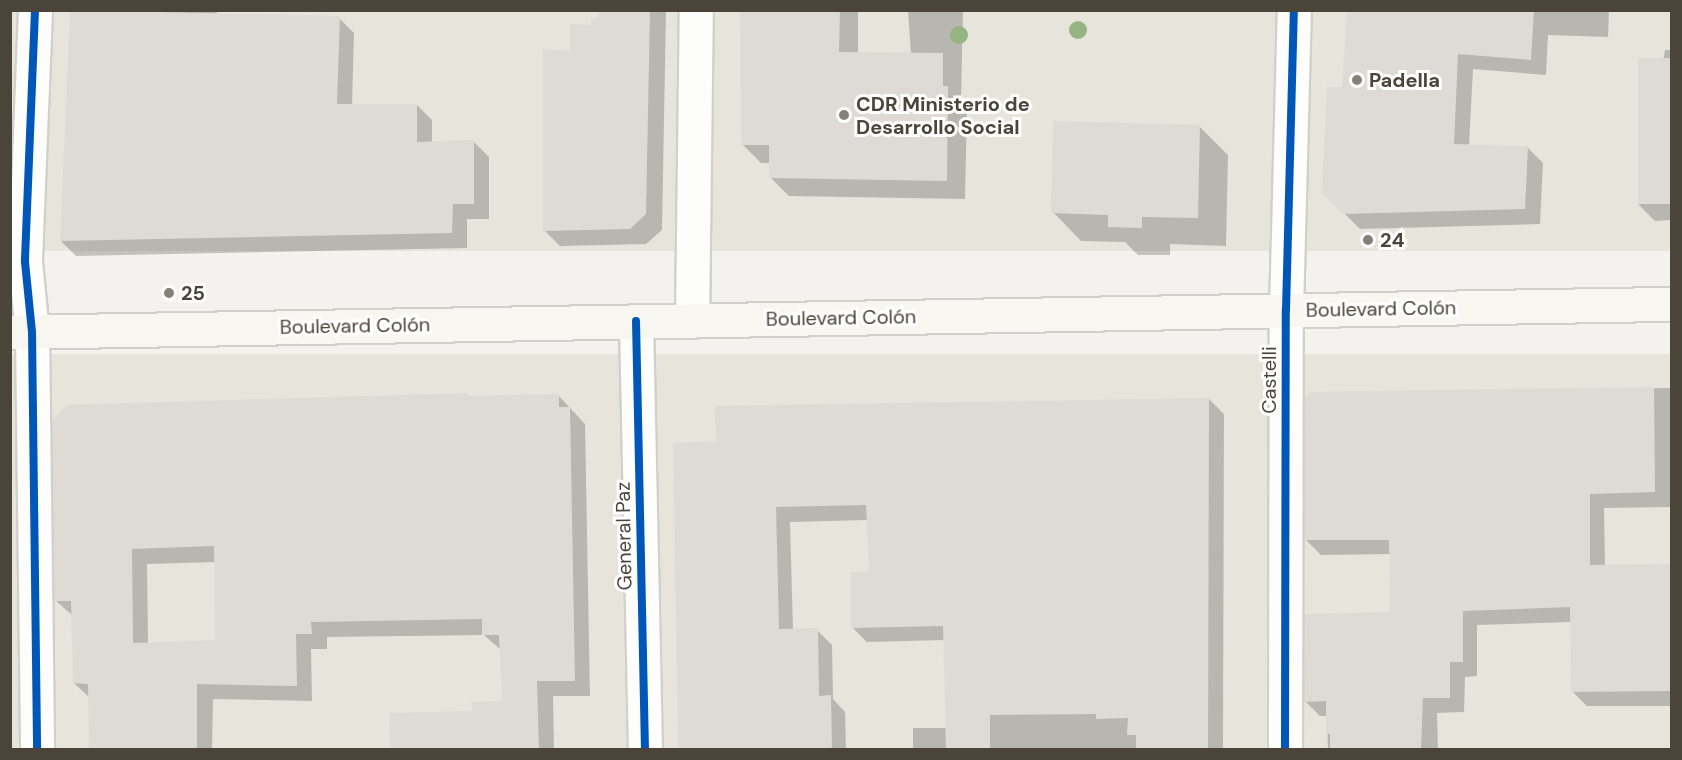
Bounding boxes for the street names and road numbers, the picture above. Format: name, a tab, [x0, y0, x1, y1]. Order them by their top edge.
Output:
street label: Boulevard Colón	[1306, 296, 1456, 322]
street label: Boulevard Colón	[766, 305, 916, 331]
street label: Boulevard Colón	[280, 313, 430, 339]
street label: Castelli	[1257, 346, 1281, 414]
street label: General Paz	[611, 481, 637, 591]

